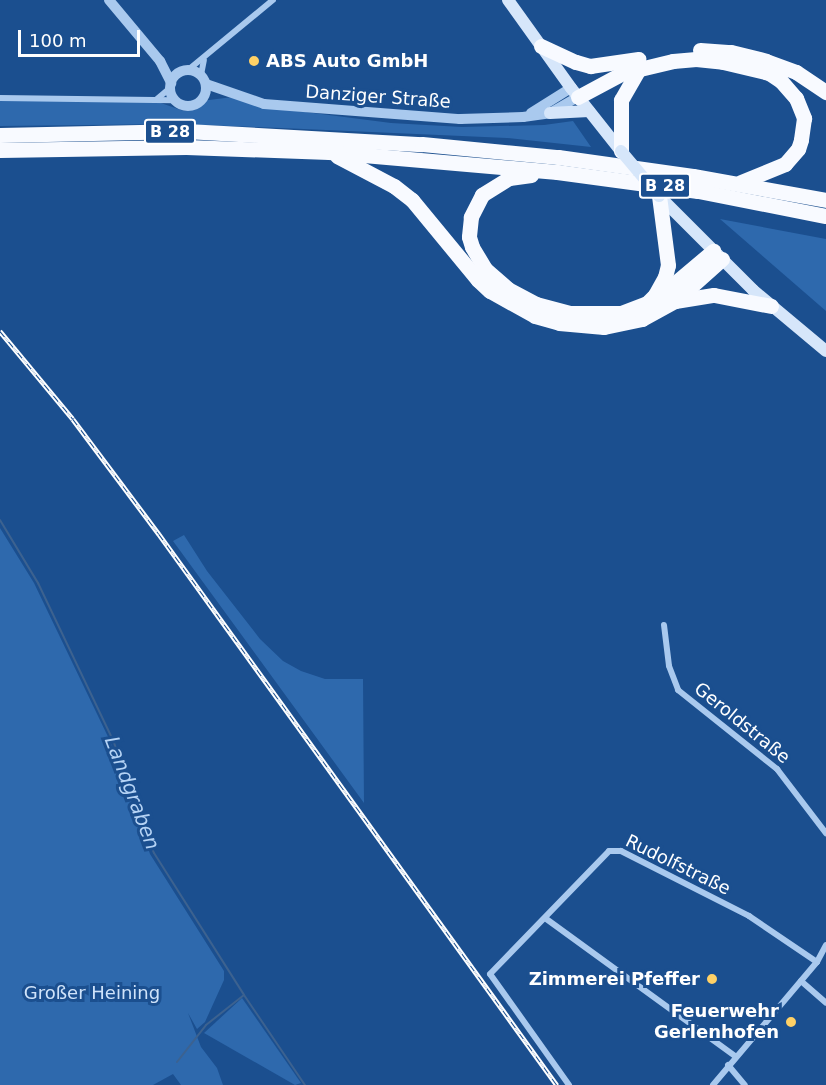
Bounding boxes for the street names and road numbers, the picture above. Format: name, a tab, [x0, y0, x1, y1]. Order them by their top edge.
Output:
street label: Danziger Straße	[305, 81, 451, 113]
road number: B 28	[143, 119, 197, 145]
road number: B 28	[638, 173, 692, 199]
street label: Geroldstraße	[690, 678, 794, 768]
street label: Rudolfstraße	[622, 830, 734, 900]

